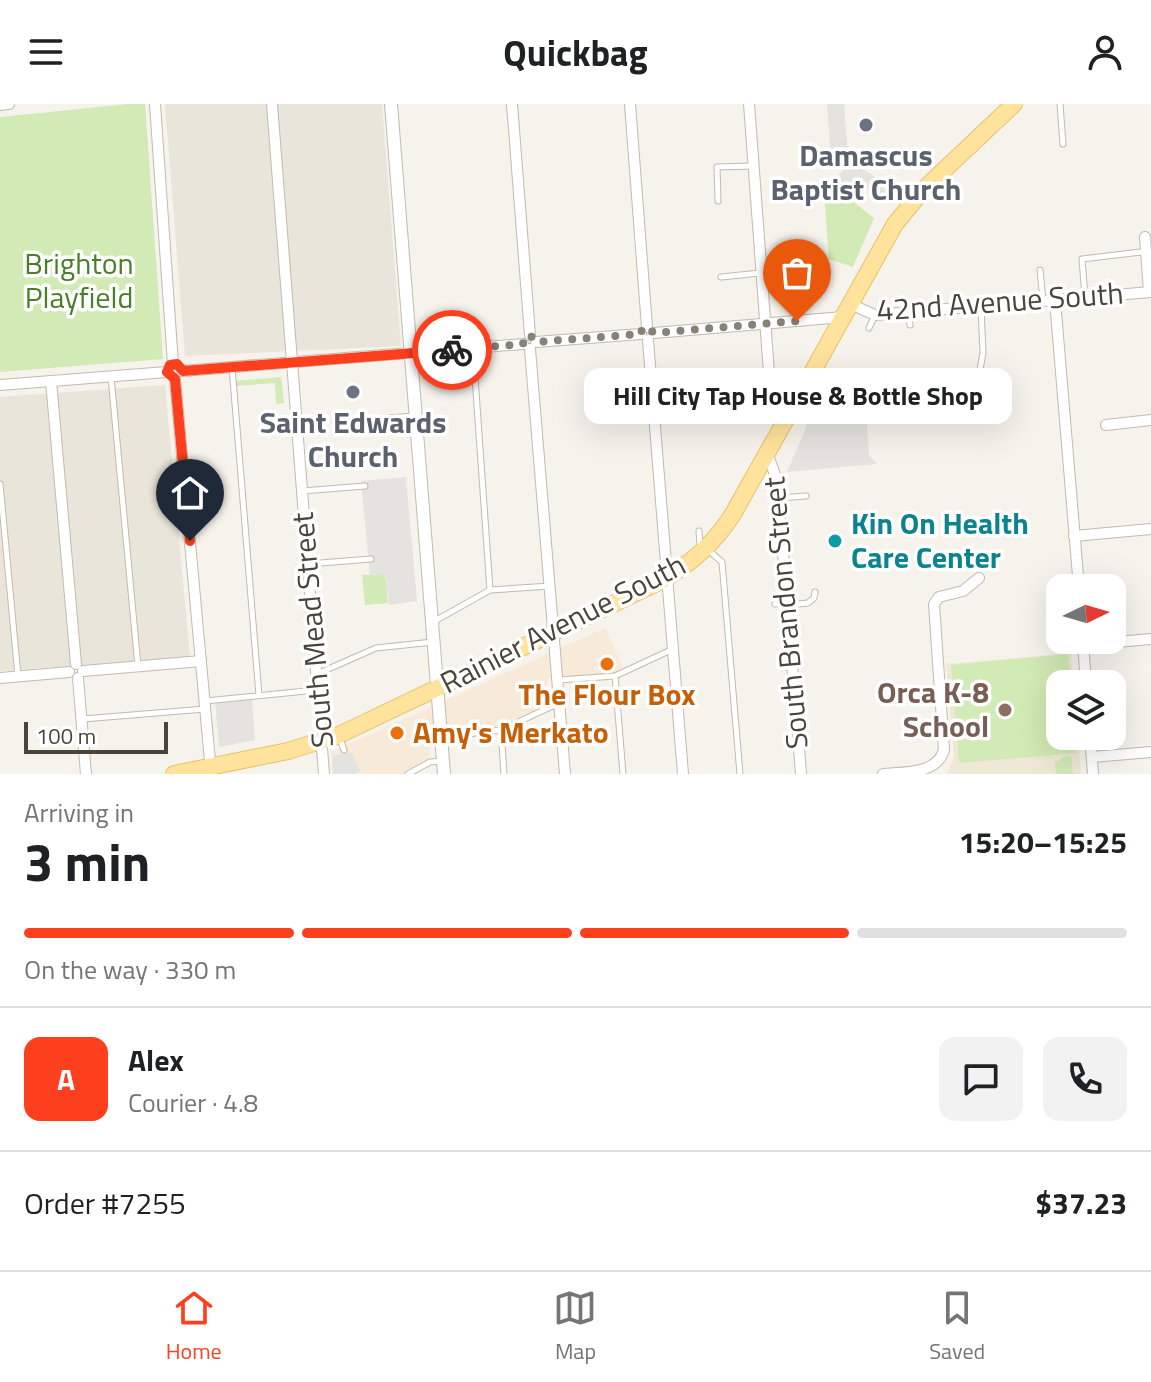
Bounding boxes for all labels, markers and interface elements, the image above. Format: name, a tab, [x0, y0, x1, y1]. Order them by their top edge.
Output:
text: Quickbag	[503, 25, 648, 80]
icon: menu	[24, 30, 68, 74]
icon: person	[1083, 30, 1127, 74]
marker: Damascus Baptist Church	[857, 116, 875, 134]
place label: Damascus Baptist Church	[771, 132, 961, 212]
pin	[763, 239, 831, 321]
park label: Brighton Playfield	[24, 240, 134, 320]
icon: bag	[775, 251, 819, 295]
street label: 42nd Avenue South	[875, 269, 1125, 333]
courier	[412, 310, 492, 390]
icon: bike	[430, 328, 474, 372]
callout: Hill City Tap House & Bottle Shop	[583, 369, 1011, 425]
text: Hill City Tap House & Bottle Shop	[613, 376, 983, 415]
marker: Saint Edwards Church	[344, 383, 362, 401]
place label: Saint Edwards Church	[260, 399, 446, 479]
pin	[156, 459, 224, 541]
icon: home	[168, 471, 212, 515]
street label: South Brandon Street	[750, 475, 820, 751]
place label: Kin On Health Care Center	[851, 500, 1029, 580]
street label: South Mead Street	[279, 510, 345, 750]
marker: Kin On Health Care Center	[826, 532, 844, 550]
street label: Rainier Avenue South	[432, 541, 693, 705]
north arrow	[1046, 574, 1126, 654]
map controls	[1046, 574, 1126, 750]
marker: The Flour Box	[598, 655, 616, 673]
place label: Orca K-8 School	[877, 669, 989, 749]
button: layers	[1046, 670, 1126, 750]
place label: The Flour Box	[519, 671, 695, 717]
marker: Orca K-8 School	[996, 701, 1014, 719]
place label: Amy's Merkato	[413, 709, 609, 755]
scale bar	[24, 718, 168, 754]
text: 100 m	[36, 719, 96, 753]
marker: Amy's Merkato	[388, 724, 406, 742]
text: Arriving in	[24, 793, 134, 832]
text: 15:20–15:25	[959, 819, 1127, 865]
text: 3 min	[24, 822, 150, 901]
text: On the way · 330 m	[24, 950, 236, 989]
text: Alex	[128, 1037, 184, 1083]
button: chat	[939, 1037, 1023, 1121]
button: phone	[1043, 1037, 1127, 1121]
text: A	[57, 1056, 75, 1102]
text: Courier · 4.8	[128, 1083, 258, 1122]
text: Order #7255	[24, 1180, 186, 1226]
text: $37.23	[1035, 1180, 1127, 1226]
tab: Home	[166, 1286, 222, 1368]
tab: Map	[553, 1286, 597, 1368]
tab: Saved	[929, 1286, 985, 1368]

